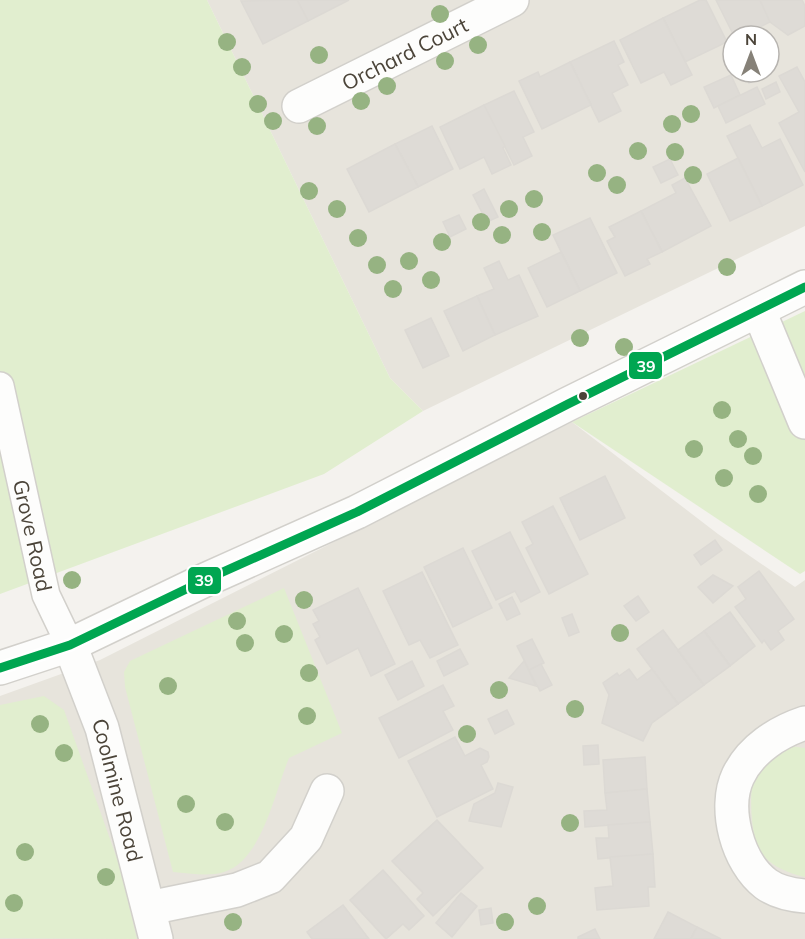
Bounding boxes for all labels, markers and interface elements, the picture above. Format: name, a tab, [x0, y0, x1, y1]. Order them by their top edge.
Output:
street label: Orchard Court	[337, 11, 472, 96]
north arrow	[721, 24, 781, 84]
text: N	[745, 29, 757, 49]
line badge: 39	[628, 351, 663, 380]
text: 39	[636, 356, 656, 376]
unlabelled marker	[577, 390, 589, 402]
street label: Grove Road	[8, 477, 58, 594]
line badge: 39	[187, 566, 222, 595]
text: 39	[194, 570, 214, 590]
street label: Coolmine Road	[86, 715, 149, 864]

